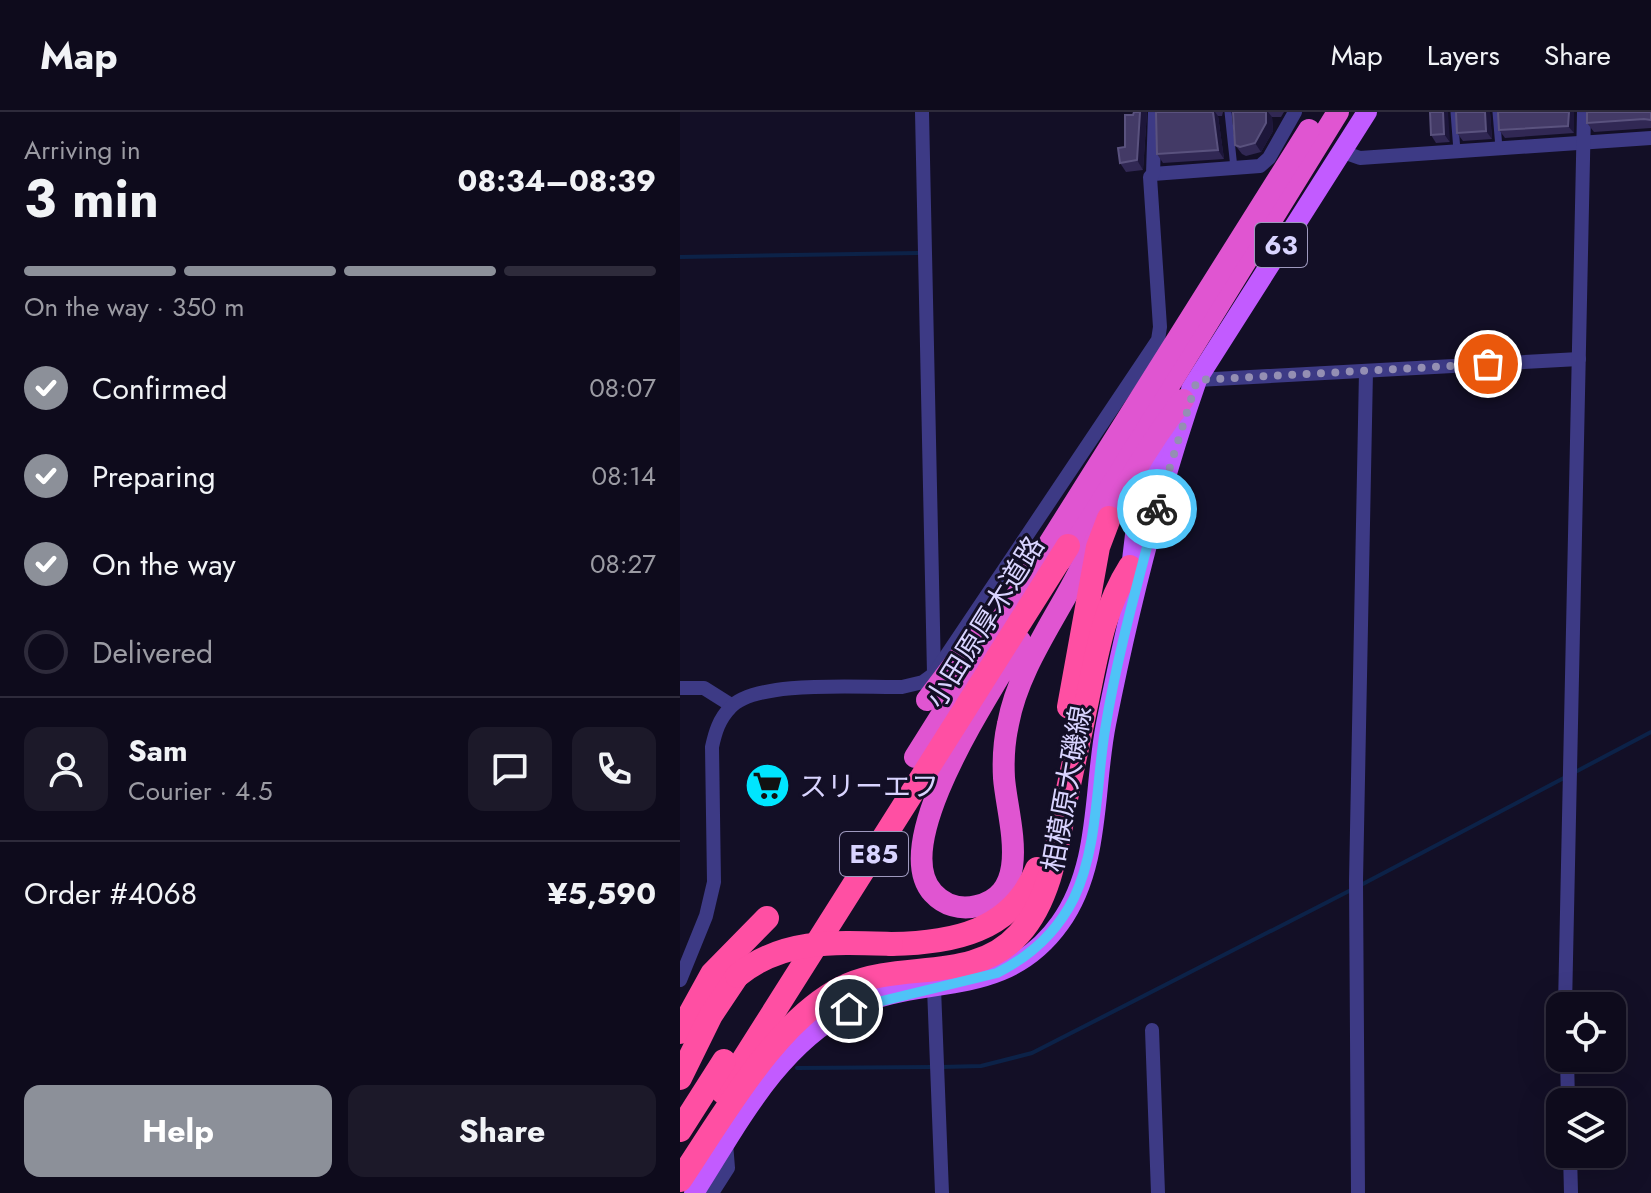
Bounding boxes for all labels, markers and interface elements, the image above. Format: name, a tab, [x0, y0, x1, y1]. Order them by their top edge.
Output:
text: Map	[40, 28, 118, 83]
text: Map	[1331, 35, 1383, 76]
text: Layers	[1427, 35, 1500, 76]
text: Share	[1544, 35, 1611, 76]
text: Arriving in	[24, 131, 141, 169]
text: 08:34–08:39	[458, 159, 656, 202]
text: 3 min	[24, 161, 159, 237]
road number: 63	[1255, 223, 1307, 267]
text: On the way · 350 m	[24, 288, 245, 326]
pin	[1454, 330, 1522, 398]
icon: bag	[1466, 342, 1510, 386]
icon: check	[24, 366, 68, 410]
text: Confirmed	[92, 367, 227, 410]
text: 08:07	[589, 369, 656, 407]
icon: check	[24, 454, 68, 498]
text: Preparing	[92, 455, 216, 498]
text: 08:14	[592, 457, 656, 495]
courier	[1117, 469, 1197, 549]
icon: bike	[1135, 487, 1179, 531]
street label: 小田原厚木道路	[916, 528, 1054, 716]
icon: check	[24, 542, 68, 586]
text: On the way	[92, 543, 236, 586]
text: 08:27	[590, 545, 656, 583]
text: Delivered	[92, 631, 213, 674]
street label: 相模原大磯線	[1032, 703, 1102, 875]
button: person	[24, 727, 108, 811]
button: chat	[468, 727, 552, 811]
button: phone	[572, 727, 656, 811]
text: Sam	[128, 729, 188, 772]
supermarket icon: スリーエフ	[744, 762, 792, 810]
place label: スリーエフ	[799, 766, 939, 807]
text: Courier · 4.5	[128, 772, 273, 810]
road number: E85	[840, 832, 908, 876]
text: Order #4068	[24, 872, 197, 915]
text: ¥5,590	[548, 872, 656, 915]
pin	[815, 975, 883, 1043]
icon: home	[827, 987, 871, 1031]
map controls	[1546, 992, 1626, 1168]
button: locate	[1546, 992, 1626, 1072]
button: Help	[24, 1085, 332, 1177]
button: Share	[348, 1085, 656, 1177]
button: layers	[1546, 1088, 1626, 1168]

